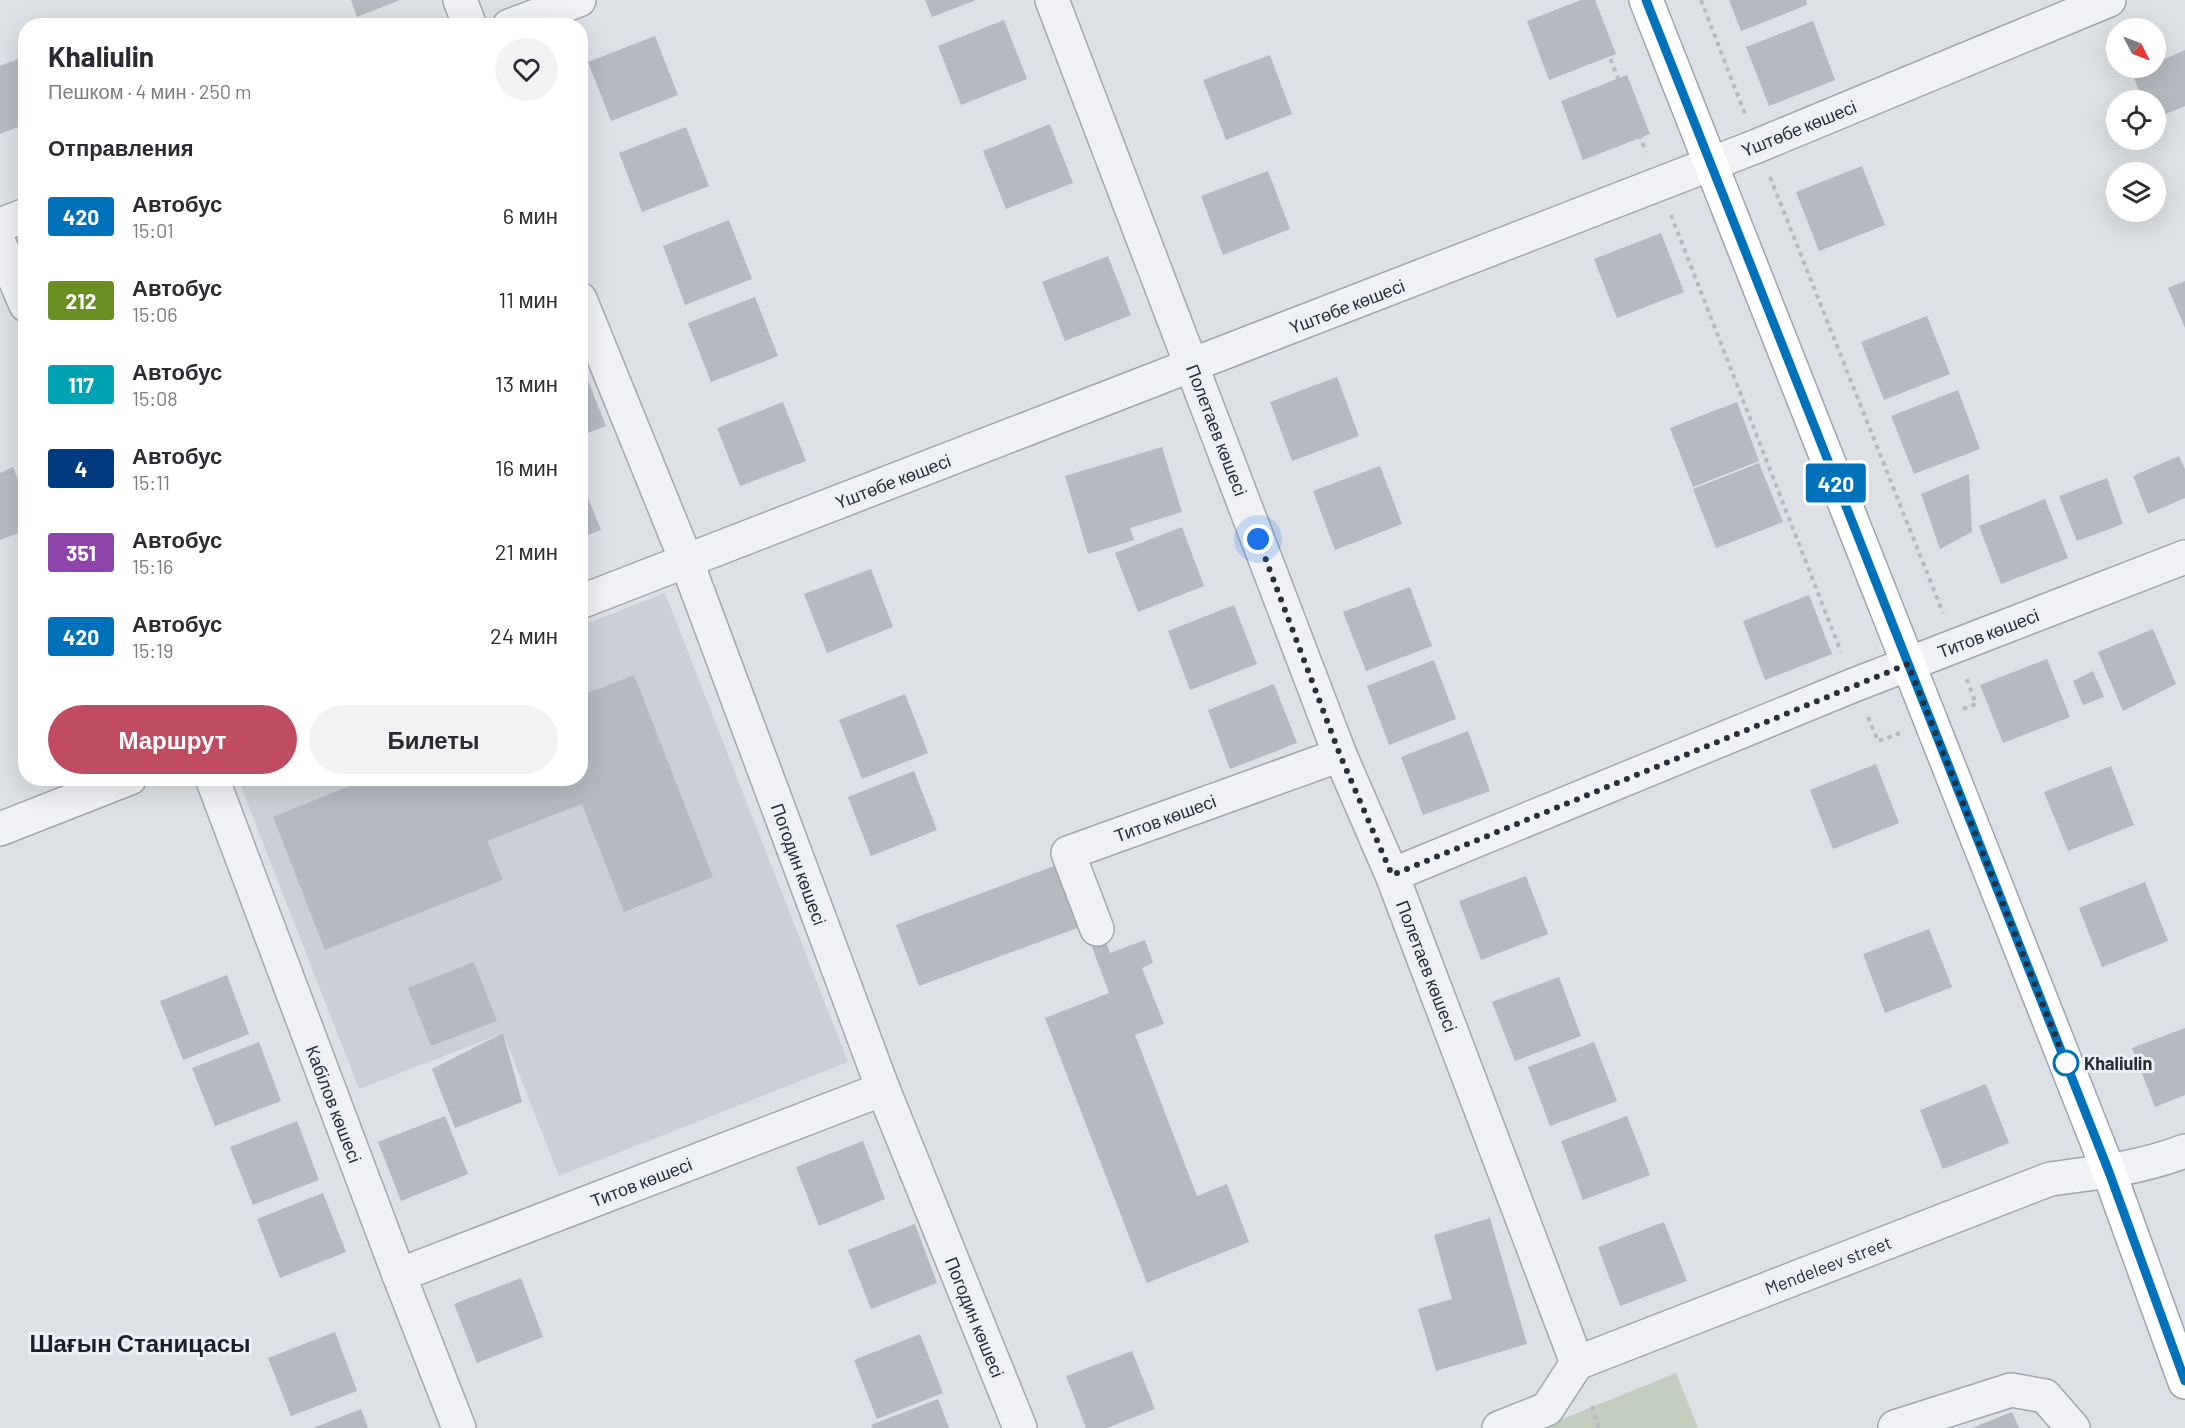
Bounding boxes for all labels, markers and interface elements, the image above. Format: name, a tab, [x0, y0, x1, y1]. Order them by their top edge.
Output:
north arrow	[2106, 18, 2166, 78]
map controls	[2106, 18, 2166, 222]
button: heart	[495, 38, 558, 101]
text: Khaliulin	[48, 39, 154, 73]
text: Пешком · 4 мин · 250 m	[48, 79, 252, 103]
button: locate	[2106, 90, 2166, 150]
street label: Үштөбе көшесі	[1738, 95, 1860, 161]
text: Отправления	[48, 134, 194, 160]
button: layers	[2106, 162, 2166, 222]
text: Автобус	[132, 190, 222, 216]
text: 6 мин	[503, 202, 558, 228]
text: 420	[63, 204, 99, 229]
text: 15:01	[132, 218, 174, 242]
text: Автобус	[132, 274, 222, 300]
street label: Үштөбе көшесі	[1286, 274, 1408, 338]
text: 11 мин	[499, 286, 558, 312]
text: 212	[66, 288, 96, 313]
text: 15:06	[132, 302, 178, 326]
text: Автобус	[132, 358, 222, 384]
street label: Полетаев көшесі	[1182, 361, 1252, 499]
text: 13 мин	[495, 370, 558, 396]
text: 117	[68, 372, 94, 397]
text: 15:08	[132, 386, 178, 410]
text: Автобус	[132, 442, 222, 468]
street label: Үштөбе көшесі	[832, 449, 954, 513]
text: 16 мин	[495, 454, 558, 480]
text: 4	[75, 456, 87, 481]
line badge: 420	[1802, 464, 1870, 502]
text: 15:11	[132, 470, 170, 494]
text: 420	[1818, 471, 1854, 496]
your location	[1243, 524, 1273, 554]
text: Автобус	[132, 526, 222, 552]
text: 21 мин	[495, 538, 558, 564]
text: 351	[66, 540, 96, 565]
text: 15:16	[132, 554, 173, 578]
street label: Титов көшесі	[1934, 604, 2042, 662]
text: Автобус	[132, 610, 222, 636]
text: 24 мин	[490, 622, 558, 648]
text: 420	[63, 624, 99, 649]
text: 15:19	[132, 638, 173, 662]
button: Маршрут	[48, 705, 297, 774]
button: Билеты	[309, 705, 558, 774]
street label: Титов көшесі	[1111, 789, 1219, 847]
street label: Погодин көшесі	[767, 800, 831, 928]
street label: Полетаев көшесі	[1392, 897, 1462, 1035]
street label: Кабілов көшесі	[302, 1042, 366, 1166]
marker: Khaliulin	[2053, 1050, 2079, 1076]
place label: Khaliulin	[2084, 1052, 2152, 1074]
street label: Титов көшесі	[587, 1153, 695, 1211]
street label: Mendeleev street	[1762, 1231, 1894, 1299]
street label: Погодин көшесі	[941, 1253, 1009, 1381]
district label: Шағын Станицасы	[29, 1328, 251, 1357]

